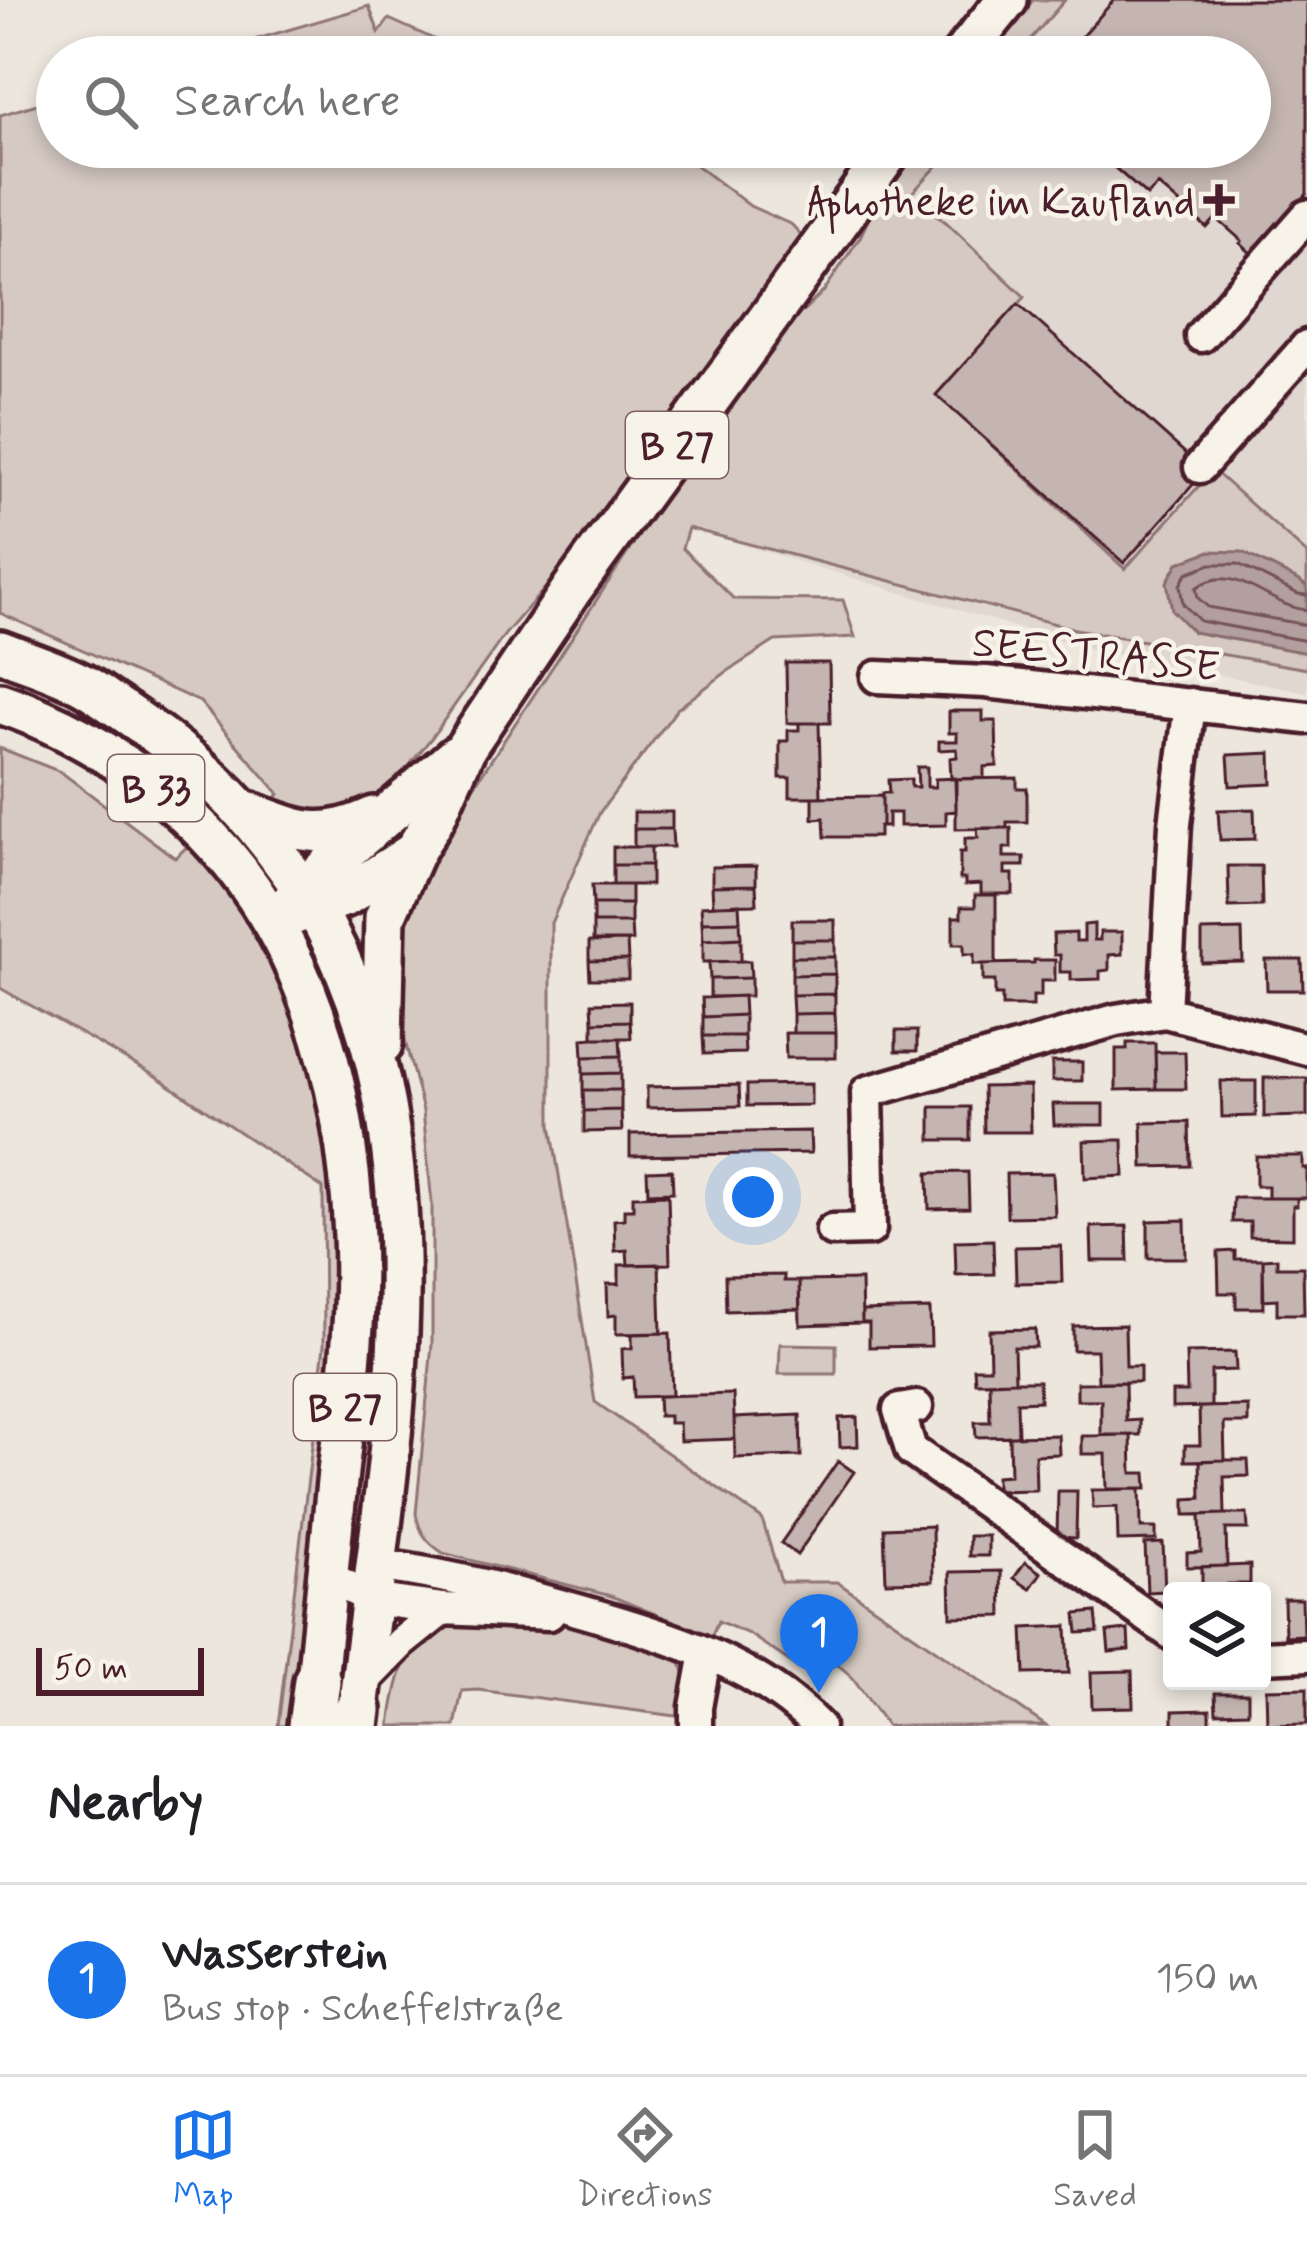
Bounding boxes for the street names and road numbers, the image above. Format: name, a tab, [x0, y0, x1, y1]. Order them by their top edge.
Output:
road number: B 27	[626, 412, 728, 478]
street label: SEESTRASSE	[969, 616, 1222, 697]
road number: B 33	[108, 755, 204, 821]
road number: B 27	[294, 1374, 396, 1440]

